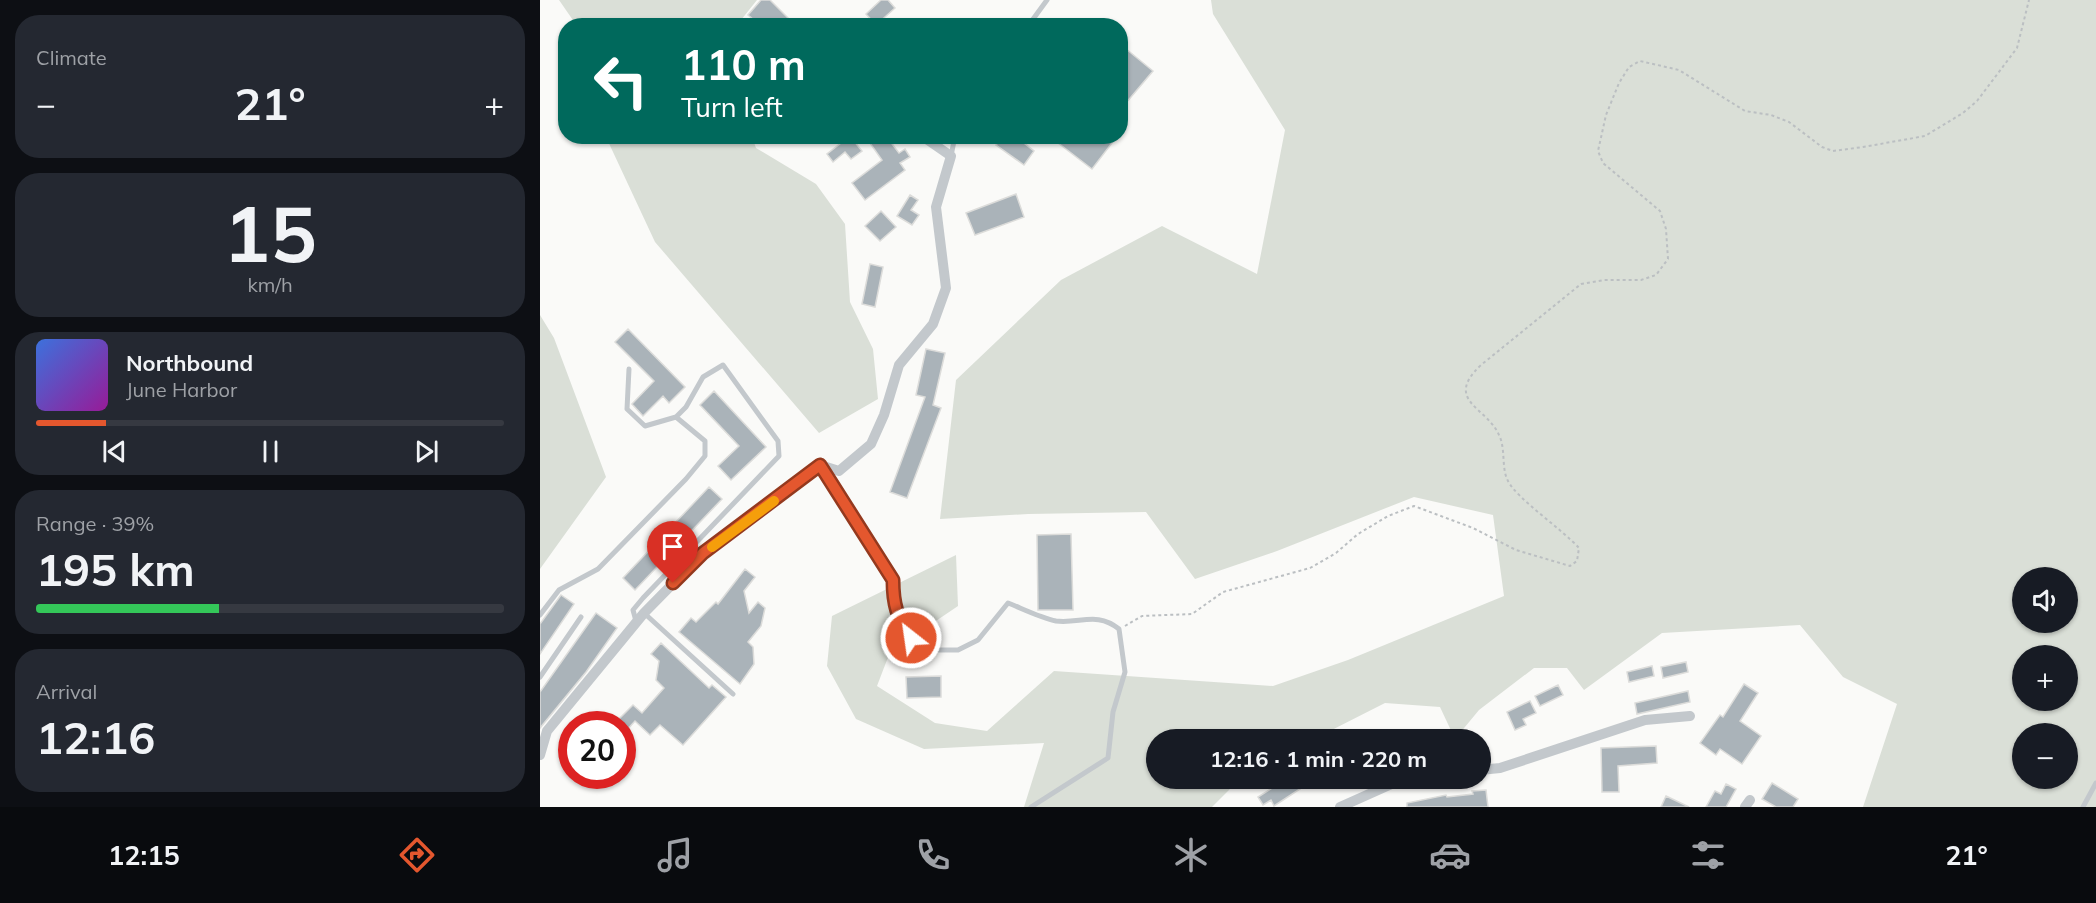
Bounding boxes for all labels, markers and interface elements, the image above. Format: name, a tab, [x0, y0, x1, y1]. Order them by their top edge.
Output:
text: 110 m	[681, 38, 806, 91]
icon: left	[582, 42, 660, 120]
text: Climate	[36, 45, 107, 70]
text: 21°	[234, 75, 306, 131]
text: −	[36, 83, 56, 124]
text: +	[484, 83, 504, 124]
text: Turn left	[681, 90, 783, 124]
text: 15	[223, 184, 317, 282]
text: km/h	[247, 272, 293, 297]
text: Northbound	[126, 349, 253, 377]
text: June Harbor	[126, 377, 237, 402]
icon: previous	[98, 435, 131, 468]
icon: pause	[254, 435, 287, 468]
icon: next	[410, 435, 443, 468]
text: Range · 39%	[36, 511, 154, 536]
pin	[647, 521, 698, 583]
icon: arrive	[656, 530, 689, 563]
text: 195 km	[36, 541, 195, 597]
map controls	[2012, 567, 2078, 789]
button: sound	[2012, 567, 2078, 633]
position arrow	[879, 606, 943, 670]
button: +	[2012, 645, 2078, 711]
text: Arrival	[36, 679, 97, 704]
text: 12:16	[36, 709, 155, 765]
speed limit sign: 20	[558, 711, 636, 789]
button: −	[2012, 723, 2078, 789]
text: 12:16 · 1 min · 220 m	[1210, 745, 1427, 773]
icon: directions	[396, 834, 438, 876]
icon: music	[654, 834, 696, 876]
icon: phone	[912, 834, 954, 876]
icon: climate	[1170, 834, 1212, 876]
icon: car	[1429, 834, 1471, 876]
icon: filters	[1687, 834, 1729, 876]
text: 12:15	[108, 838, 180, 872]
text: 21°	[1945, 838, 1988, 872]

